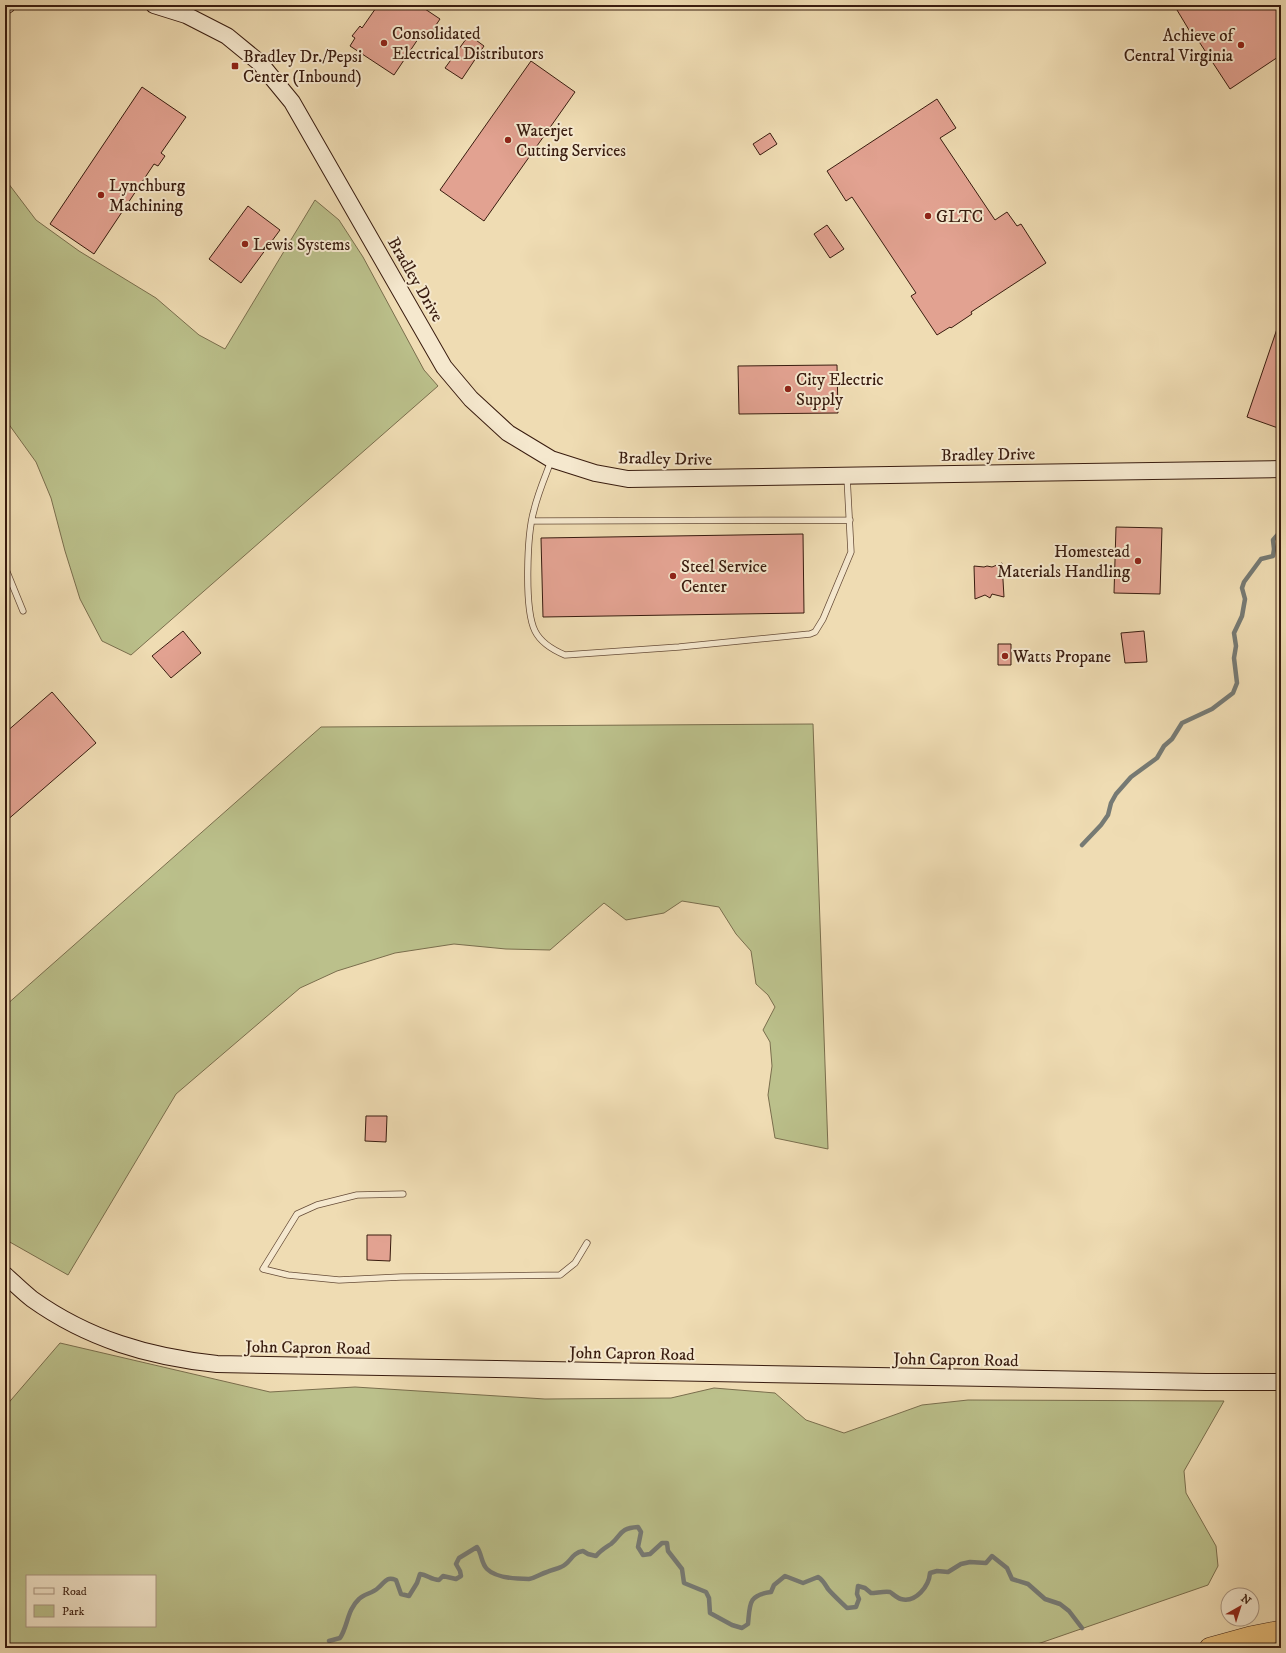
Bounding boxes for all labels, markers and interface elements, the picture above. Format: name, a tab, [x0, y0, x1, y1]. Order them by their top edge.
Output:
place label: Consolidated Electrical Distributors	[392, 23, 544, 65]
place label: Achieve of Central Virginia	[1124, 25, 1236, 67]
marker: Consolidated Electrical Distributors	[379, 38, 389, 48]
marker: Achieve of Central Virginia	[1236, 40, 1246, 50]
place label: Bradley Dr./Pepsi Center (Inbound)	[243, 46, 362, 88]
marker: Bradley Dr./Pepsi Center (Inbound)	[230, 61, 240, 71]
place label: Waterjet Cutting Services	[515, 120, 626, 162]
marker: Waterjet Cutting Services	[503, 135, 513, 145]
place label: Lynchburg Machining	[109, 175, 186, 217]
marker: Lynchburg Machining	[96, 190, 106, 200]
place label: GLTC	[936, 206, 983, 228]
marker: GLTC	[923, 211, 933, 221]
street label: Bradley Drive	[382, 233, 448, 326]
place label: Lewis Systems	[253, 234, 351, 256]
marker: Lewis Systems	[240, 239, 250, 249]
place label: City Electric Supply	[796, 369, 884, 411]
marker: City Electric Supply	[783, 384, 793, 394]
street label: Bradley Drive	[941, 443, 1035, 467]
street label: Bradley Drive	[618, 447, 712, 471]
place label: Homestead Materials Handling	[997, 541, 1131, 583]
place label: Steel Service Center	[681, 556, 767, 598]
marker: Homestead Materials Handling	[1133, 556, 1143, 566]
marker: Steel Service Center	[668, 571, 678, 581]
place label: Watts Propane	[1012, 646, 1111, 668]
marker: Watts Propane	[1000, 651, 1010, 661]
street label: John Capron Road	[243, 1336, 371, 1360]
street label: John Capron Road	[567, 1342, 695, 1366]
street label: John Capron Road	[891, 1348, 1019, 1372]
legend	[26, 1575, 156, 1627]
text: Road	[62, 1584, 87, 1599]
north arrow	[1220, 1587, 1260, 1627]
text: N	[1238, 1592, 1254, 1608]
text: Park	[62, 1604, 84, 1619]

